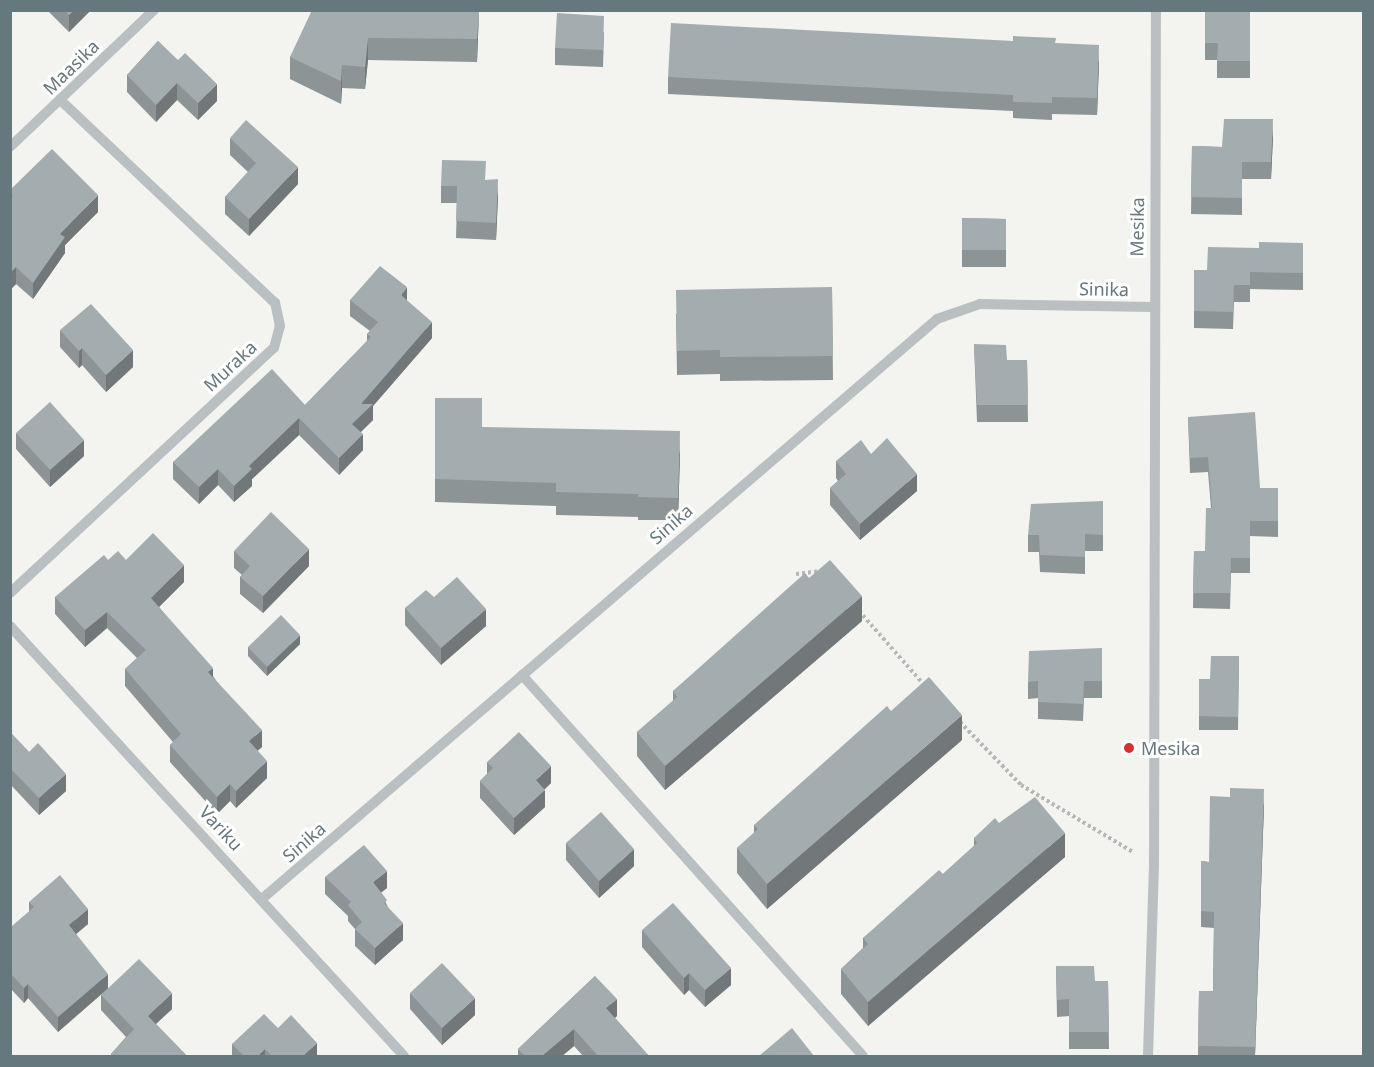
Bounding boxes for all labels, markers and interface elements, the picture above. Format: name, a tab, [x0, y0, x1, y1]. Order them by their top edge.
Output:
street label: Maasika	[39, 35, 103, 99]
street label: Mesika	[1126, 197, 1148, 257]
street label: Sinika	[1079, 278, 1129, 300]
street label: Muraka	[199, 336, 261, 396]
street label: Sinika	[645, 499, 697, 549]
place label: Mesika	[1141, 737, 1200, 759]
marker: Mesika	[1122, 741, 1136, 755]
street label: Variku	[195, 801, 247, 855]
street label: Sinika	[278, 817, 330, 867]

